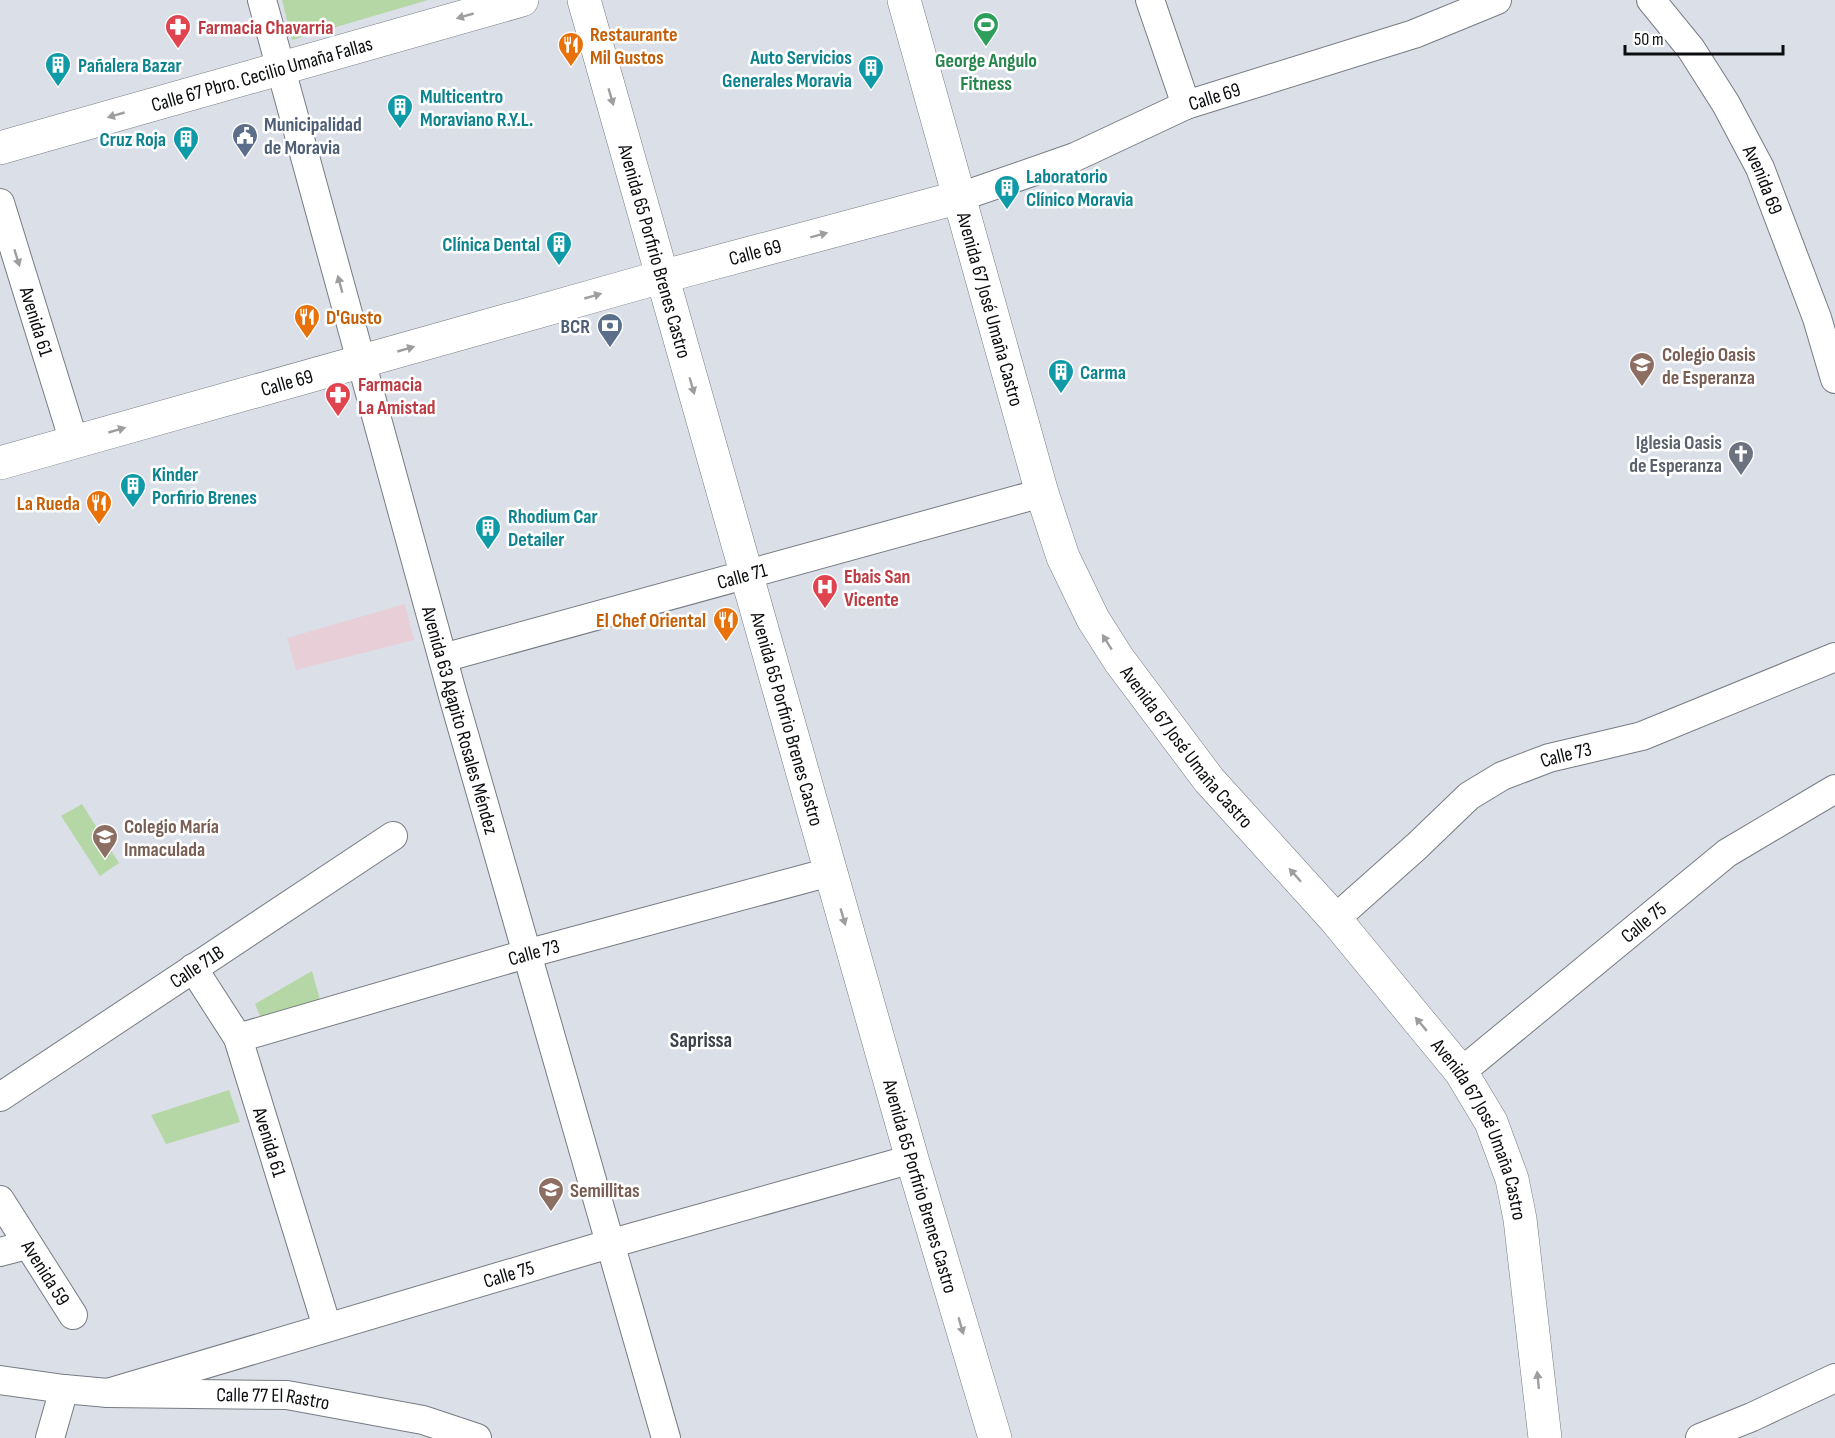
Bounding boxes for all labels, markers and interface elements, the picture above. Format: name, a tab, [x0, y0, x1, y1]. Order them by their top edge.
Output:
sports icon: George Angulo Fitness	[971, 10, 1001, 48]
pharmacy icon: Farmacia Chavarria	[163, 12, 193, 50]
one-way arrow	[456, 12, 474, 21]
place label: Farmacia Chavarria	[198, 16, 333, 40]
scale bar	[1625, 18, 1782, 56]
place label: Restaurante Mil Gustos	[590, 23, 677, 70]
text: 50 m	[1634, 29, 1664, 50]
restaurant icon: Restaurante Mil Gustos	[556, 30, 586, 68]
street label: Calle 67 Pbro. Cecilio Umaña Fallas	[149, 32, 375, 118]
place label: Auto Servicios Generales Moravia	[722, 46, 852, 93]
place label: George Angulo Fitness	[935, 49, 1037, 96]
building icon: Pañalera Bazar	[43, 50, 73, 88]
building icon: Auto Servicios Generales Moravia	[856, 53, 886, 91]
place label: Pañalera Bazar	[78, 54, 182, 78]
street label: Calle 69	[1186, 78, 1244, 117]
place label: Multicentro Moraviano R.Y.L.	[420, 85, 533, 132]
one-way arrow	[607, 88, 616, 106]
building icon: Multicentro Moraviano R.Y.L.	[385, 92, 415, 130]
one-way arrow	[107, 111, 125, 120]
place label: Municipalidad de Moravia	[264, 113, 362, 160]
public building icon: Municipalidad de Moravia	[230, 121, 260, 159]
building icon: Cruz Roja	[171, 124, 201, 162]
place label: Cruz Roja	[100, 128, 166, 152]
street label: Avenida 69	[1737, 140, 1788, 218]
street label: Avenida 65 Porfirio Brenes Castro	[612, 141, 696, 361]
place label: Laboratorio Clínico Moravia	[1026, 165, 1133, 212]
building icon: Laboratorio Clínico Moravia	[992, 173, 1022, 211]
street label: Avenida 67 José Umaña Castro	[951, 209, 1028, 409]
building icon: Clínica Dental	[544, 229, 574, 267]
one-way arrow	[810, 229, 828, 239]
place label: Clínica Dental	[442, 233, 540, 257]
street label: Calle 69	[726, 234, 784, 271]
one-way arrow	[13, 249, 22, 267]
one-way arrow	[335, 275, 344, 293]
street label: Avenida 61	[13, 283, 58, 359]
one-way arrow	[585, 291, 603, 300]
restaurant icon: D'Gusto	[292, 302, 322, 340]
place label: D'Gusto	[326, 306, 382, 330]
bank icon: BCR	[595, 311, 625, 349]
place label: BCR	[560, 315, 590, 339]
one-way arrow	[397, 343, 415, 353]
place label: Colegio Oasis de Esperanza	[1662, 343, 1756, 390]
school or university icon: Colegio Oasis de Esperanza	[1627, 350, 1657, 388]
building icon: Carma	[1046, 357, 1076, 395]
place label: Carma	[1080, 361, 1126, 385]
street label: Calle 69	[258, 364, 316, 402]
place label: Farmacia La Amistad	[358, 373, 436, 420]
one-way arrow	[688, 377, 697, 395]
pharmacy icon: Farmacia La Amistad	[323, 380, 353, 418]
one-way arrow	[108, 425, 126, 434]
place label: Iglesia Oasis de Esperanza	[1629, 431, 1722, 478]
church icon: Iglesia Oasis de Esperanza	[1726, 439, 1756, 477]
place label: Kinder Porfirio Brenes	[152, 463, 257, 510]
building icon: Kinder Porfirio Brenes	[118, 471, 148, 509]
restaurant icon: La Rueda	[84, 488, 114, 526]
place label: La Rueda	[17, 492, 80, 516]
place label: Rhodium Car Detailer	[508, 505, 598, 552]
building icon: Rhodium Car Detailer	[473, 513, 503, 551]
street label: Calle 71	[714, 558, 770, 595]
place label: Ebais San Vicente	[844, 565, 911, 612]
hospital icon: Ebais San Vicente	[810, 572, 840, 610]
street label: Avenida 63 Agapito Rosales Méndez	[416, 603, 503, 837]
restaurant icon: El Chef Oriental	[711, 605, 741, 643]
street label: Avenida 65 Porfirio Brenes Castro	[744, 608, 828, 829]
place label: El Chef Oriental	[596, 609, 706, 633]
one-way arrow	[1102, 634, 1113, 650]
street label: Avenida 67 José Umaña Castro	[1114, 661, 1258, 833]
street label: Calle 73	[1537, 737, 1594, 773]
place label: Colegio María Inmaculada	[124, 815, 219, 862]
school or university icon: Colegio María Inmaculada	[90, 822, 120, 860]
one-way arrow	[1288, 868, 1302, 883]
street label: Calle 75	[1616, 897, 1671, 948]
one-way arrow	[839, 908, 848, 926]
street label: Calle 73	[506, 934, 562, 972]
street label: Calle 71B	[166, 941, 229, 994]
one-way arrow	[1415, 1016, 1428, 1032]
district label: Saprissa	[670, 1028, 732, 1053]
street label: Avenida 67 José Umaña Castro	[1425, 1034, 1531, 1222]
street label: Avenida 65 Porfirio Brenes Castro	[877, 1076, 962, 1296]
street label: Avenida 61	[247, 1104, 291, 1180]
school or university icon: Semillitas	[536, 1175, 566, 1213]
place label: Semillitas	[570, 1179, 640, 1203]
street label: Avenida 59	[15, 1235, 75, 1310]
street label: Calle 75	[481, 1256, 537, 1294]
one-way arrow	[957, 1317, 967, 1335]
one-way arrow	[1533, 1370, 1543, 1389]
street label: Calle 77 El Rastro	[216, 1383, 331, 1416]

